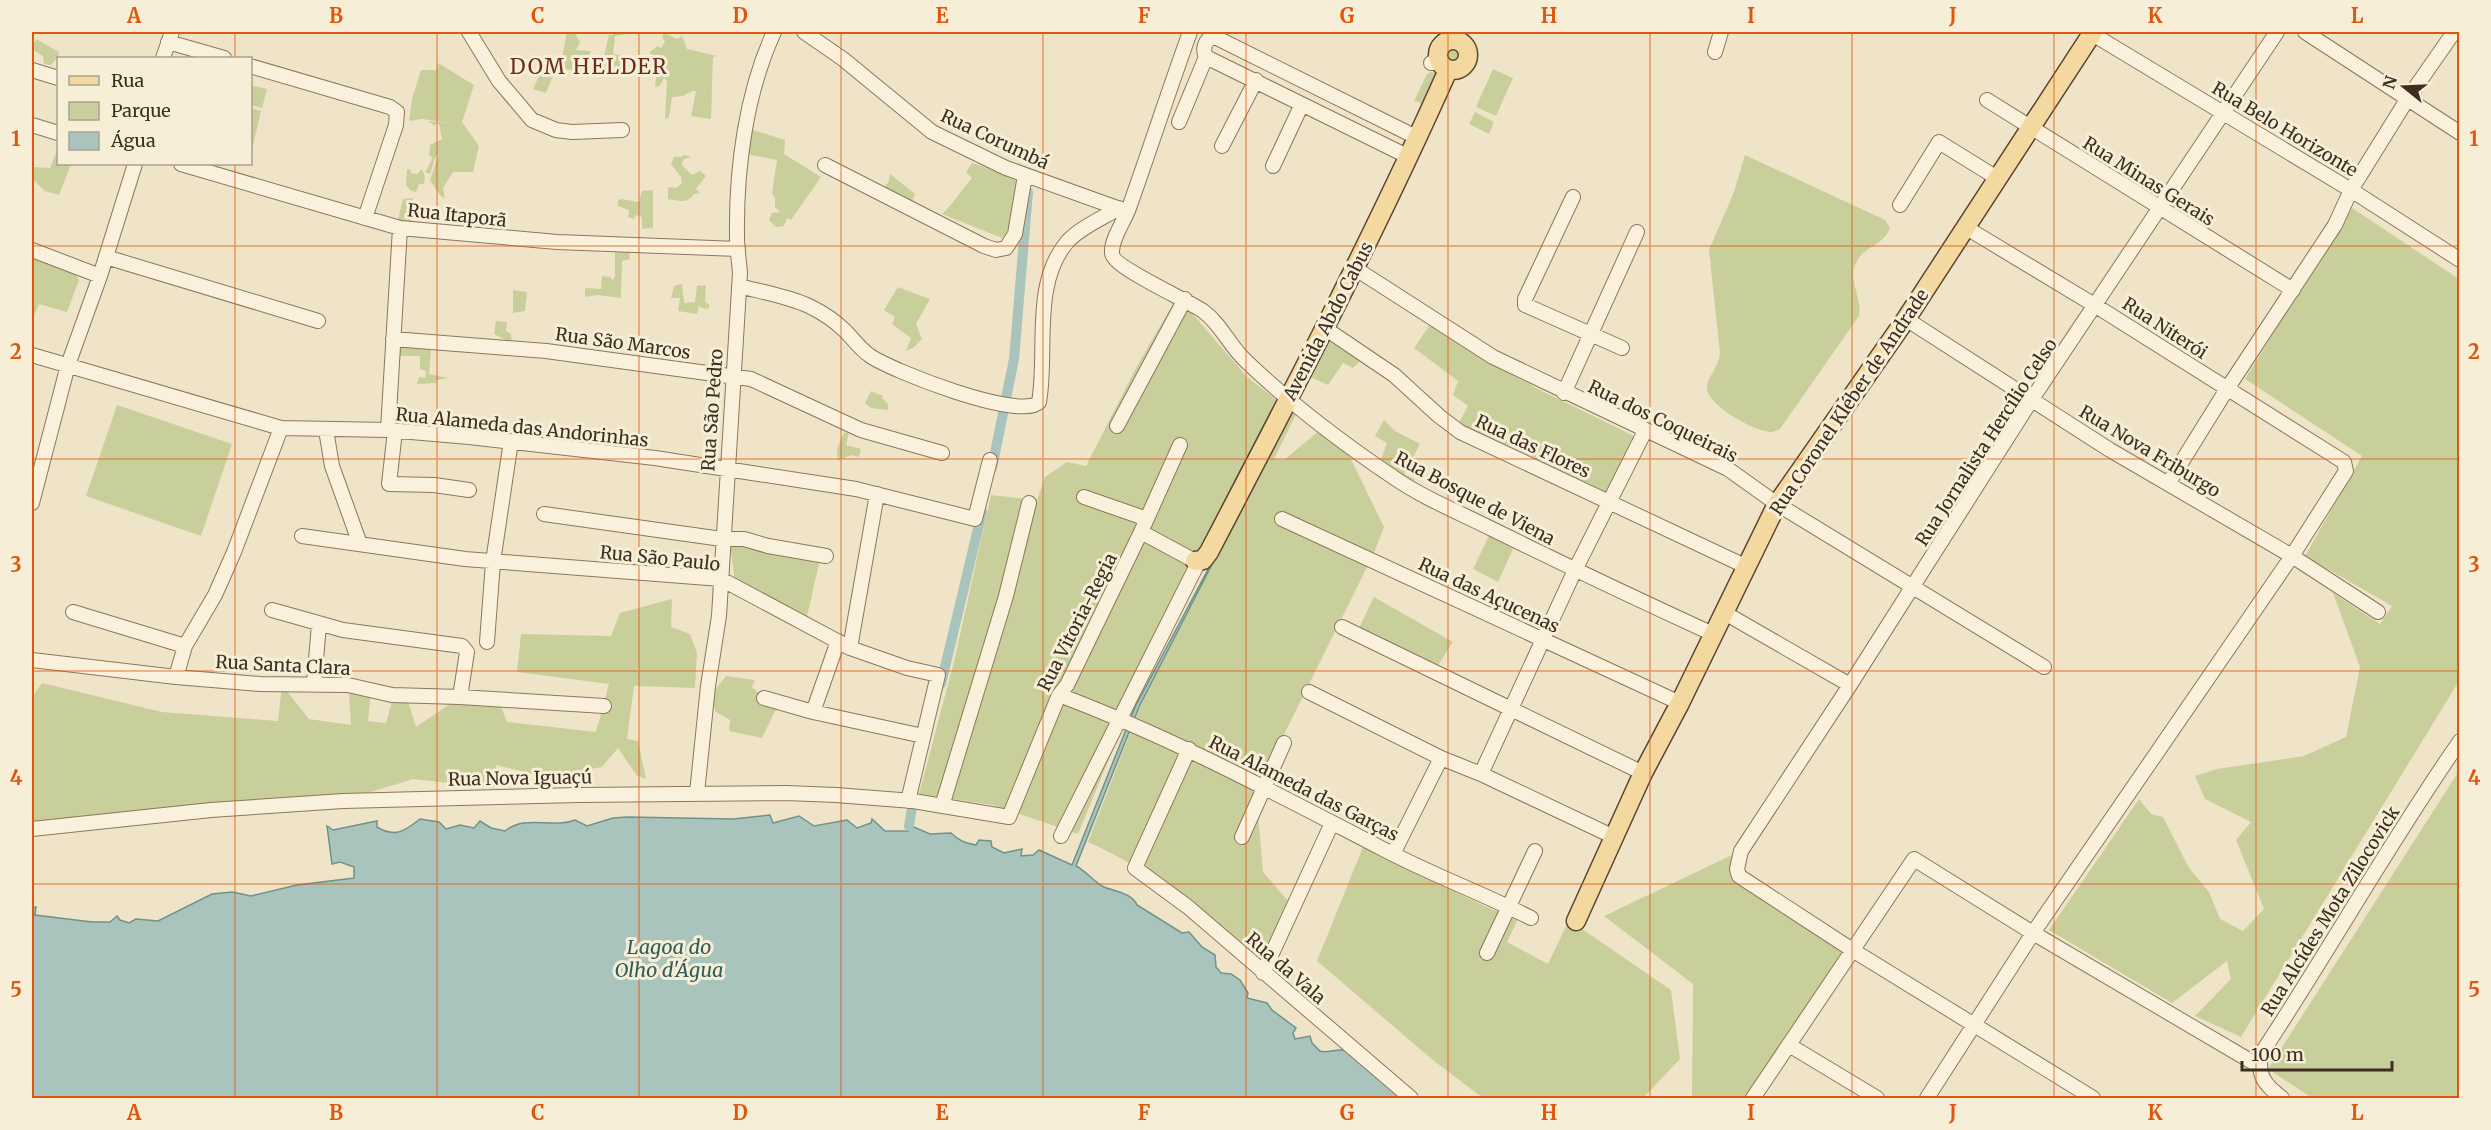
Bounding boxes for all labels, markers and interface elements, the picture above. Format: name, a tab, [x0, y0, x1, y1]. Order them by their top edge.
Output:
text: A	[126, 3, 142, 28]
text: B	[329, 3, 343, 28]
text: C	[531, 3, 545, 28]
text: D	[732, 3, 748, 28]
text: E	[935, 3, 949, 28]
text: F	[1138, 3, 1151, 28]
text: G	[1340, 3, 1355, 28]
text: H	[1541, 3, 1557, 28]
text: I	[1747, 3, 1755, 28]
text: J	[1948, 3, 1957, 28]
text: K	[2148, 3, 2163, 28]
text: L	[2351, 3, 2364, 28]
district label: DOM HELDER	[510, 53, 668, 80]
legend	[57, 57, 252, 165]
north arrow	[2374, 57, 2434, 117]
text: Rua	[111, 69, 145, 92]
text: N	[2378, 73, 2401, 91]
street label: Rua Belo Horizonte	[2208, 76, 2362, 182]
text: Parque	[111, 99, 171, 122]
street label: Rua Corumbá	[937, 104, 1053, 174]
text: 1	[11, 126, 21, 151]
text: 1	[2469, 126, 2479, 151]
text: Água	[110, 129, 156, 152]
street label: Rua Minas Gerais	[2079, 131, 2219, 231]
street label: Rua Itaporã	[406, 198, 508, 232]
street label: Avenida Abdo Cabus	[1277, 238, 1378, 405]
street label: Rua Coronel Kléber de Andrade	[1765, 284, 1933, 520]
street label: Rua Niterói	[2118, 292, 2212, 364]
street label: Rua São Marcos	[554, 322, 692, 364]
street label: Rua Jornalista Hercílio Celso	[1910, 334, 2062, 550]
text: 2	[10, 339, 22, 364]
text: 2	[2468, 339, 2480, 364]
street label: Rua São Pedro	[696, 348, 728, 472]
street label: Rua dos Coqueirais	[1584, 375, 1742, 467]
street label: Rua Nova Friburgo	[2075, 400, 2225, 502]
street label: Rua Alameda das Andorinhas	[394, 402, 650, 452]
street label: Rua das Flores	[1472, 409, 1594, 483]
street label: Rua Bosque de Viena	[1391, 446, 1559, 550]
street label: Rua São Paulo	[599, 540, 721, 576]
street label: Rua Vitoria-Regia	[1032, 549, 1122, 695]
text: 3	[10, 552, 22, 577]
street label: Rua das Açucenas	[1415, 552, 1563, 638]
text: 3	[2468, 552, 2480, 577]
street label: Rua Santa Clara	[215, 650, 352, 680]
street label: Rua Alameda das Garças	[1205, 730, 1403, 846]
text: 4	[10, 765, 23, 790]
street label: Rua Nova Iguaçú	[448, 765, 592, 791]
text: 4	[2468, 765, 2481, 790]
street label: Rua Alcídes Mota Zilocovick	[2256, 801, 2404, 1020]
street label: Rua da Vala	[1241, 927, 1331, 1009]
water label: Lagoa do Olho d'Água	[614, 934, 724, 982]
text: 5	[10, 977, 22, 1002]
text: 5	[2468, 977, 2480, 1002]
scale bar	[2242, 1034, 2392, 1072]
text: 100 m	[2251, 1043, 2304, 1066]
text: A	[126, 1100, 142, 1125]
text: B	[329, 1100, 343, 1125]
text: C	[531, 1100, 545, 1125]
text: D	[732, 1100, 748, 1125]
text: E	[935, 1100, 949, 1125]
text: F	[1138, 1100, 1151, 1125]
text: G	[1340, 1100, 1355, 1125]
text: H	[1541, 1100, 1557, 1125]
text: I	[1747, 1100, 1755, 1125]
text: J	[1948, 1100, 1957, 1125]
text: K	[2148, 1100, 2163, 1125]
text: L	[2351, 1100, 2364, 1125]

